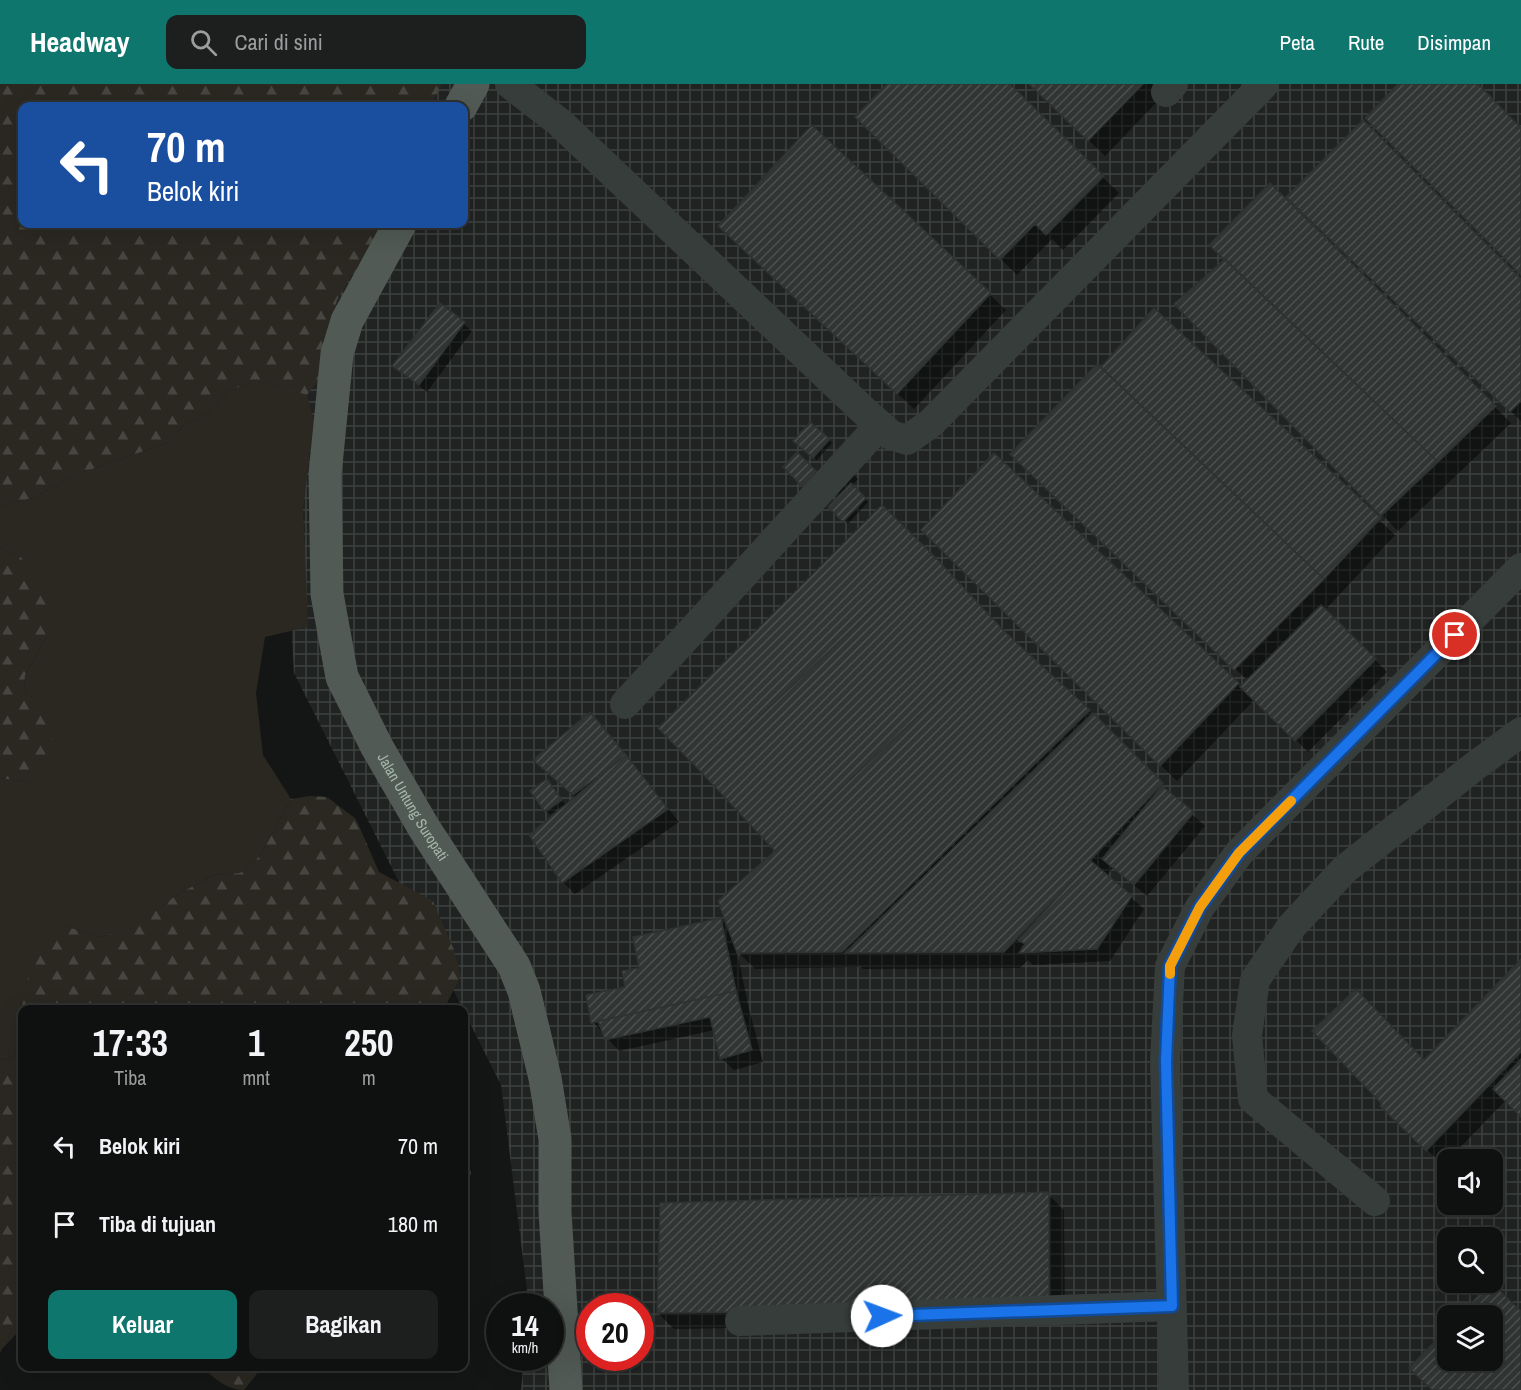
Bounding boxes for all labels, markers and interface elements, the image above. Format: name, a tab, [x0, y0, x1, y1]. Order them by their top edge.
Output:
search box	[166, 15, 586, 69]
text: Headway	[30, 23, 130, 61]
icon: search	[187, 26, 220, 59]
text: Cari di sini	[235, 27, 323, 57]
text: Peta	[1279, 28, 1315, 57]
text: Rute	[1348, 28, 1384, 57]
text: Disimpan	[1417, 28, 1491, 57]
text: 70 m	[147, 119, 226, 175]
icon: left	[48, 126, 126, 204]
text: Belok kiri	[147, 173, 239, 209]
pin	[1429, 609, 1480, 660]
icon: arrive	[1438, 618, 1471, 651]
street label: Jalan Untung Suropati	[373, 749, 454, 865]
text: 17:33	[92, 1019, 168, 1067]
text: 1	[248, 1019, 264, 1067]
text: 250	[344, 1019, 394, 1067]
text: Tiba	[114, 1064, 146, 1091]
text: mnt	[242, 1064, 270, 1091]
text: m	[362, 1064, 376, 1091]
icon: left	[48, 1130, 81, 1163]
text: Belok kiri	[99, 1131, 180, 1161]
text: 70 m	[398, 1131, 438, 1161]
map controls	[1437, 1149, 1503, 1371]
button: sound	[1437, 1149, 1503, 1215]
icon: arrive	[48, 1208, 81, 1241]
text: Tiba di tujuan	[99, 1209, 216, 1239]
text: 180 m	[388, 1209, 438, 1239]
button: search	[1437, 1227, 1503, 1293]
position arrow	[850, 1284, 914, 1348]
button: Keluar	[48, 1290, 237, 1359]
button: Bagikan	[249, 1290, 438, 1359]
speed limit sign: 20	[576, 1293, 654, 1371]
text: 14	[511, 1305, 539, 1345]
button: layers	[1437, 1305, 1503, 1371]
text: km/h	[512, 1337, 538, 1358]

